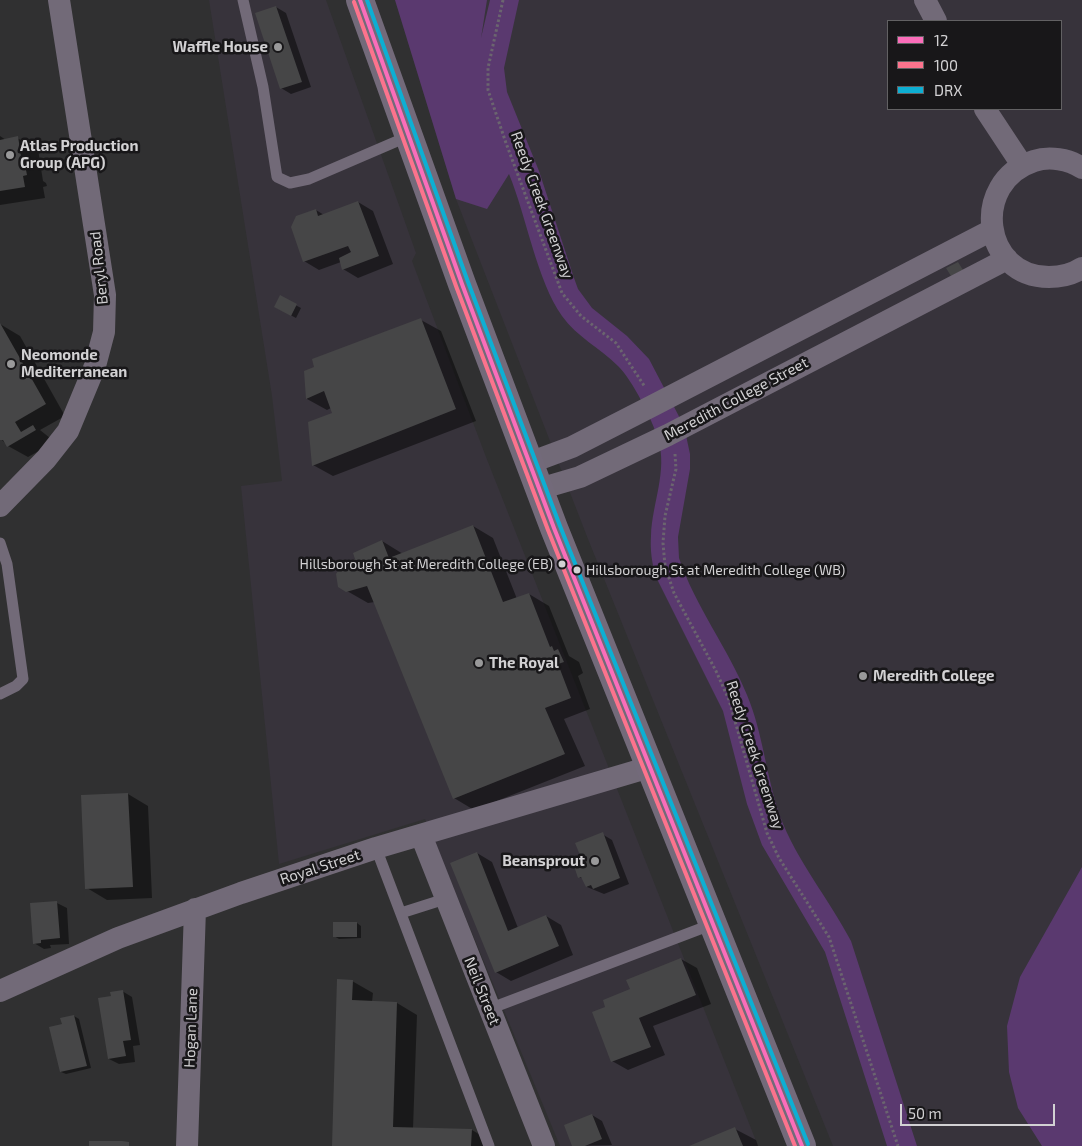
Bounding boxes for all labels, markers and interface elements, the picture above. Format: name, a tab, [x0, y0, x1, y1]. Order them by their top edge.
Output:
legend	[887, 20, 1062, 110]
text: 12	[934, 31, 948, 49]
place label: Waffle House	[173, 38, 268, 56]
marker: Waffle House	[272, 41, 284, 53]
text: 100	[934, 56, 958, 74]
text: DRX	[934, 81, 962, 99]
street label: Reedy Creek Greenway	[507, 129, 577, 281]
place label: Atlas Production Group (APG)	[20, 137, 138, 172]
marker: Atlas Production Group (APG)	[4, 149, 16, 161]
street label: Beryl Road	[86, 230, 112, 306]
place label: Neomonde Mediterranean	[21, 346, 127, 381]
street label: Meredith College Street	[661, 353, 811, 445]
marker: Neomonde Mediterranean	[5, 358, 17, 370]
place label: Hillsborough St at Meredith College (EB)	[300, 556, 553, 572]
marker: Hillsborough St at Meredith College (EB)	[557, 559, 567, 569]
place label: Hillsborough St at Meredith College (WB)	[586, 562, 845, 578]
marker: Hillsborough St at Meredith College (WB)	[572, 565, 582, 575]
place label: The Royal	[489, 654, 559, 672]
marker: The Royal	[473, 657, 485, 669]
place label: Meredith College	[873, 667, 994, 685]
marker: Meredith College	[857, 670, 869, 682]
street label: Reedy Creek Greenway	[722, 678, 788, 832]
street label: Royal Street	[278, 846, 362, 888]
place label: Beansprout	[502, 852, 585, 870]
marker: Beansprout	[589, 855, 601, 867]
street label: Neil Street	[460, 954, 504, 1028]
street label: Hogan Lane	[181, 988, 201, 1068]
scale bar	[902, 1094, 1057, 1126]
text: 50 m	[908, 1104, 942, 1122]

